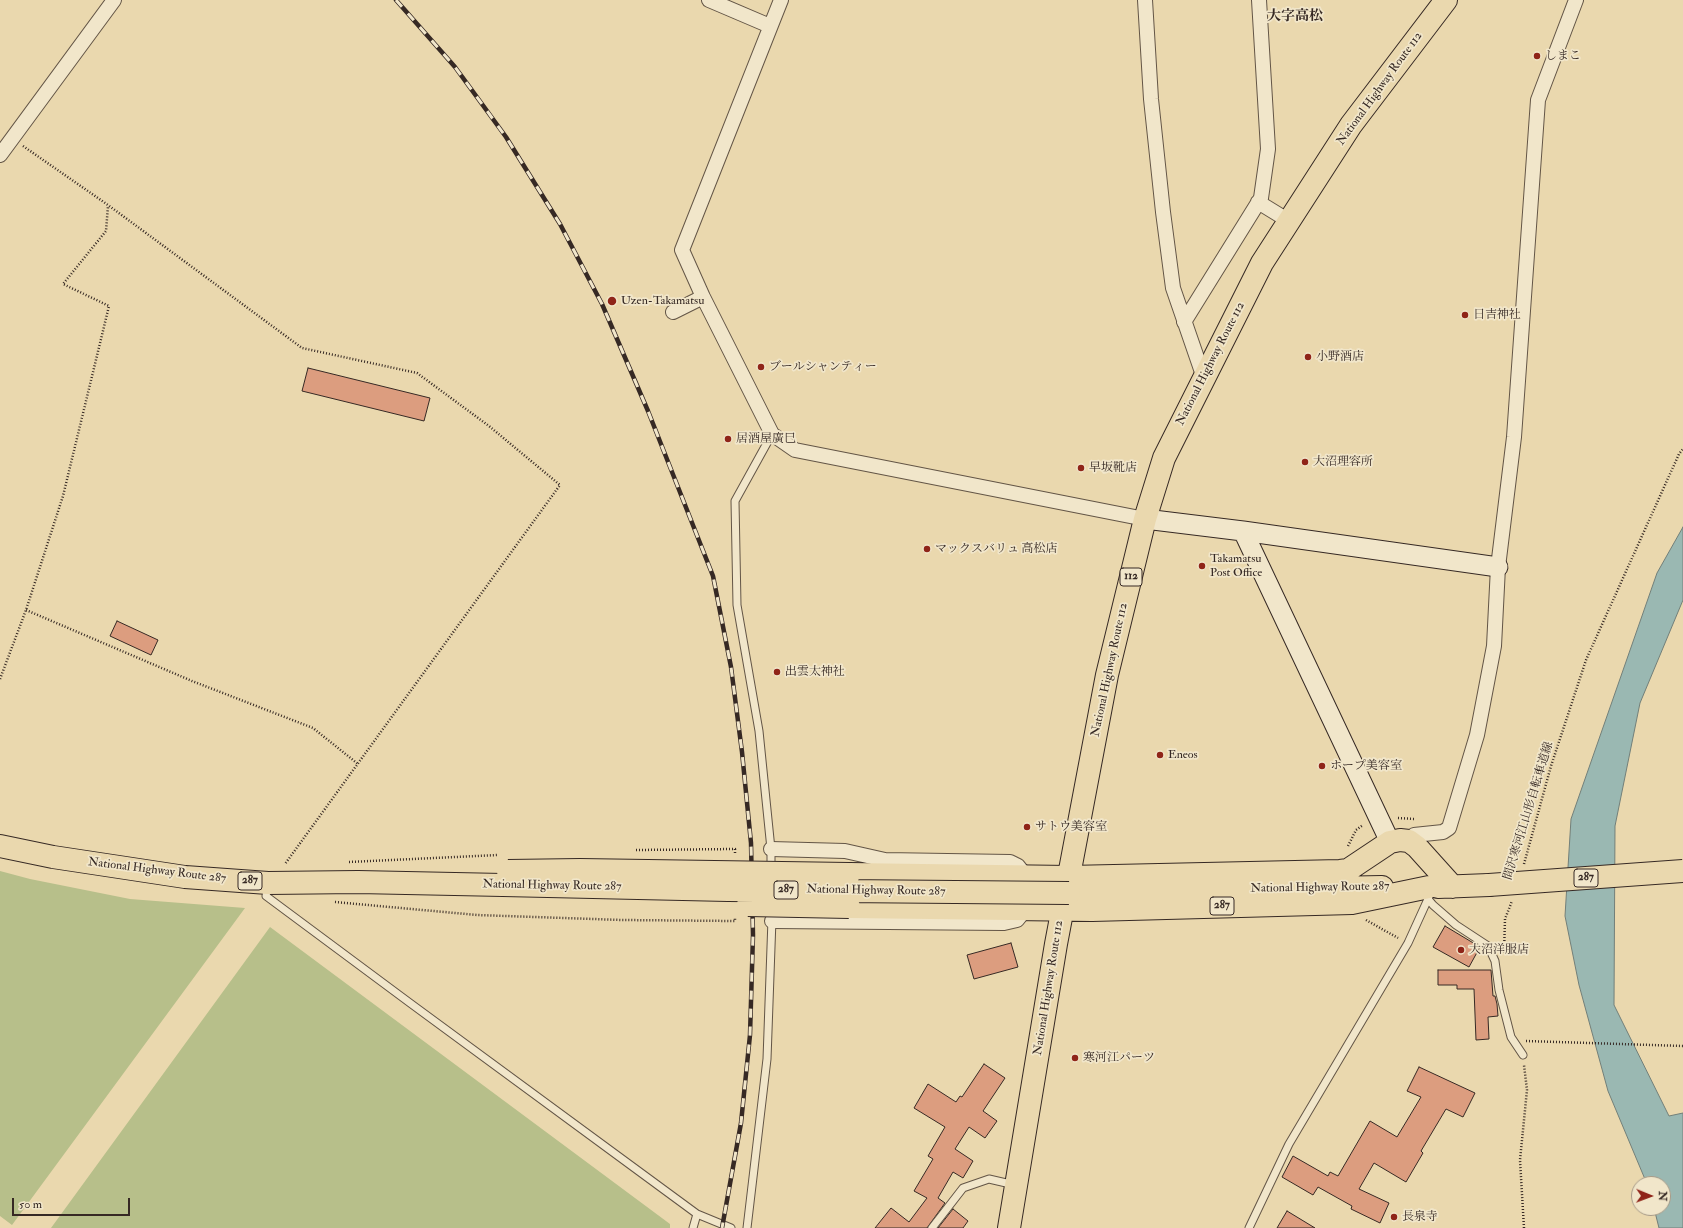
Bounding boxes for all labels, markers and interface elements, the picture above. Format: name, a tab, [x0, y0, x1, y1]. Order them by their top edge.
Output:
district label: 大字高松	[1267, 9, 1323, 25]
street label: National Highway Route 112	[1334, 30, 1426, 148]
place label: しまこ	[1545, 49, 1581, 63]
marker: しまこ	[1532, 51, 1542, 61]
place label: Uzen-Takamatsu	[621, 294, 704, 308]
marker: Uzen-Takamatsu	[606, 295, 618, 307]
street label: National Highway Route 112	[1174, 300, 1248, 428]
place label: 日吉神社	[1473, 308, 1521, 322]
marker: 日吉神社	[1460, 310, 1470, 320]
place label: 小野酒店	[1316, 350, 1364, 364]
marker: 小野酒店	[1303, 352, 1313, 362]
place label: ブールシャンティー	[769, 360, 877, 374]
marker: ブールシャンティー	[756, 362, 766, 372]
place label: 居酒屋廣巳	[736, 432, 796, 446]
marker: 居酒屋廣巳	[723, 434, 733, 444]
place label: 大沼理容所	[1313, 455, 1373, 469]
marker: 大沼理容所	[1300, 457, 1310, 467]
place label: 早坂靴店	[1089, 461, 1137, 475]
marker: 早坂靴店	[1076, 463, 1086, 473]
place label: マックスバリュ 高松店	[935, 542, 1058, 556]
marker: マックスバリュ 高松店	[922, 544, 932, 554]
place label: Takamatsu Post Office	[1210, 552, 1262, 580]
marker: Takamatsu Post Office	[1197, 561, 1207, 571]
road number: 112	[1120, 568, 1142, 586]
street label: National Highway Route 112	[1089, 602, 1131, 738]
place label: 出雲太神社	[785, 665, 845, 679]
marker: 出雲太神社	[772, 667, 782, 677]
street label: 間沢寒河江山形自転車道線	[1501, 740, 1557, 882]
place label: Eneos	[1168, 748, 1198, 762]
marker: Eneos	[1155, 750, 1165, 760]
place label: ホープ美容室	[1330, 759, 1402, 773]
marker: ホープ美容室	[1317, 761, 1327, 771]
place label: サトウ美容室	[1035, 820, 1107, 834]
marker: サトウ美容室	[1022, 822, 1032, 832]
street label: National Highway Route 287	[87, 855, 227, 887]
road number: 287	[1574, 869, 1598, 887]
road number: 287	[238, 872, 262, 890]
street label: National Highway Route 287	[482, 878, 622, 894]
street label: National Highway Route 287	[1250, 880, 1390, 896]
road number: 287	[774, 881, 798, 899]
street label: National Highway Route 287	[806, 883, 946, 899]
road number: 287	[1210, 897, 1234, 915]
street label: National Highway Route 112	[1031, 919, 1067, 1057]
place label: 大沼洋服店	[1469, 943, 1529, 957]
marker: 大沼洋服店	[1456, 945, 1466, 955]
place label: 寒河江パーツ	[1083, 1051, 1155, 1065]
marker: 寒河江パーツ	[1070, 1053, 1080, 1063]
north arrow	[1631, 1176, 1671, 1216]
scale bar	[14, 1190, 132, 1216]
text: N	[1656, 1191, 1669, 1201]
text: 50 m	[19, 1197, 42, 1212]
place label: 長泉寺	[1402, 1210, 1438, 1224]
marker: 長泉寺	[1389, 1212, 1399, 1222]

